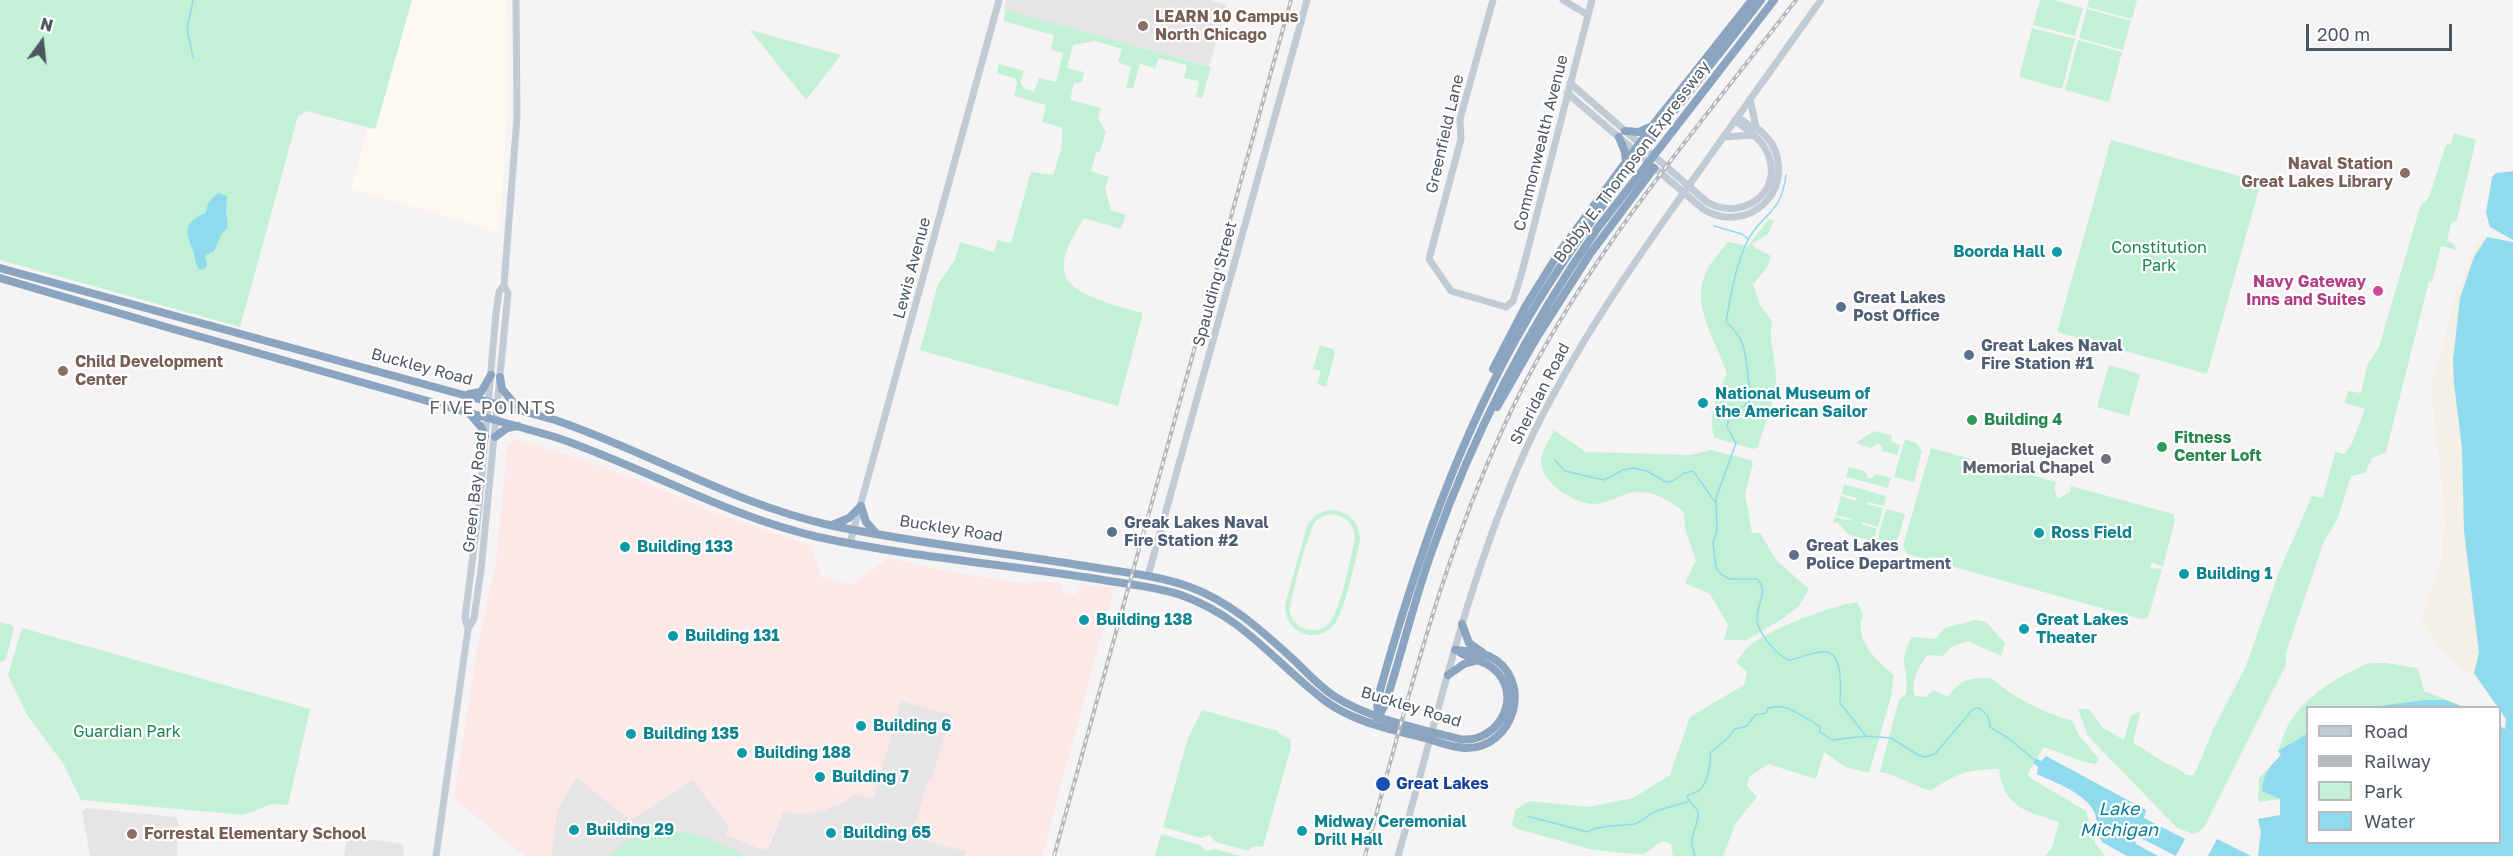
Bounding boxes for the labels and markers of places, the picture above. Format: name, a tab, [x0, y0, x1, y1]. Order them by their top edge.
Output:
place label: LEARN 10 Campus North Chicago	[1155, 7, 1298, 45]
marker: LEARN 10 Campus North Chicago	[1136, 19, 1150, 33]
place label: Naval Station Great Lakes Library	[2241, 154, 2393, 192]
marker: Naval Station Great Lakes Library	[2398, 166, 2412, 180]
place label: Boorda Hall	[1953, 242, 2045, 262]
marker: Boorda Hall	[2050, 245, 2064, 259]
place label: Navy Gateway Inns and Suites	[2246, 272, 2366, 310]
marker: Navy Gateway Inns and Suites	[2371, 284, 2385, 298]
place label: Great Lakes Post Office	[1853, 288, 1946, 326]
marker: Great Lakes Post Office	[1834, 300, 1848, 314]
place label: Great Lakes Naval Fire Station #1	[1981, 336, 2123, 374]
marker: Great Lakes Naval Fire Station #1	[1962, 348, 1976, 362]
place label: Child Development Center	[75, 352, 223, 390]
marker: Child Development Center	[56, 364, 70, 378]
place label: National Museum of the American Sailor	[1715, 384, 1870, 422]
marker: National Museum of the American Sailor	[1696, 396, 1710, 410]
place label: Building 4	[1984, 410, 2062, 430]
marker: Building 4	[1965, 413, 1979, 427]
place label: Fitness Center Loft	[2174, 428, 2262, 466]
place label: Bluejacket Memorial Chapel	[1962, 440, 2094, 478]
marker: Fitness Center Loft	[2155, 440, 2169, 454]
marker: Bluejacket Memorial Chapel	[2099, 452, 2113, 466]
place label: Greak Lakes Naval Fire Station #2	[1124, 513, 1269, 551]
place label: Ross Field	[2051, 523, 2132, 543]
marker: Greak Lakes Naval Fire Station #2	[1105, 525, 1119, 539]
marker: Ross Field	[2032, 526, 2046, 540]
place label: Great Lakes Police Department	[1806, 536, 1951, 574]
place label: Building 133	[637, 537, 733, 557]
marker: Building 133	[618, 540, 632, 554]
marker: Great Lakes Police Department	[1787, 548, 1801, 562]
place label: Building 1	[2196, 564, 2272, 584]
marker: Building 1	[2177, 567, 2191, 581]
place label: Building 138	[1096, 610, 1192, 630]
place label: Great Lakes Theater	[2036, 610, 2129, 648]
marker: Building 138	[1077, 613, 1091, 627]
marker: Great Lakes Theater	[2017, 622, 2031, 636]
place label: Building 131	[685, 626, 779, 646]
marker: Building 131	[666, 629, 680, 643]
place label: Building 6	[873, 716, 951, 736]
marker: Building 6	[854, 719, 868, 733]
place label: Building 135	[643, 724, 739, 744]
marker: Building 135	[624, 727, 638, 741]
place label: Building 188	[754, 743, 851, 763]
marker: Building 188	[735, 746, 749, 760]
place label: Building 7	[832, 767, 909, 787]
marker: Building 7	[813, 770, 827, 784]
place label: Great Lakes	[1396, 774, 1489, 794]
marker: Great Lakes	[1374, 775, 1392, 793]
place label: Midway Ceremonial Drill Hall	[1314, 812, 1467, 850]
place label: Building 29	[586, 820, 674, 840]
marker: Building 29	[567, 823, 581, 837]
place label: Building 65	[843, 823, 931, 843]
place label: Forrestal Elementary School	[144, 824, 366, 844]
marker: Midway Ceremonial Drill Hall	[1295, 824, 1309, 838]
marker: Building 65	[824, 826, 838, 840]
marker: Forrestal Elementary School	[125, 827, 139, 841]

